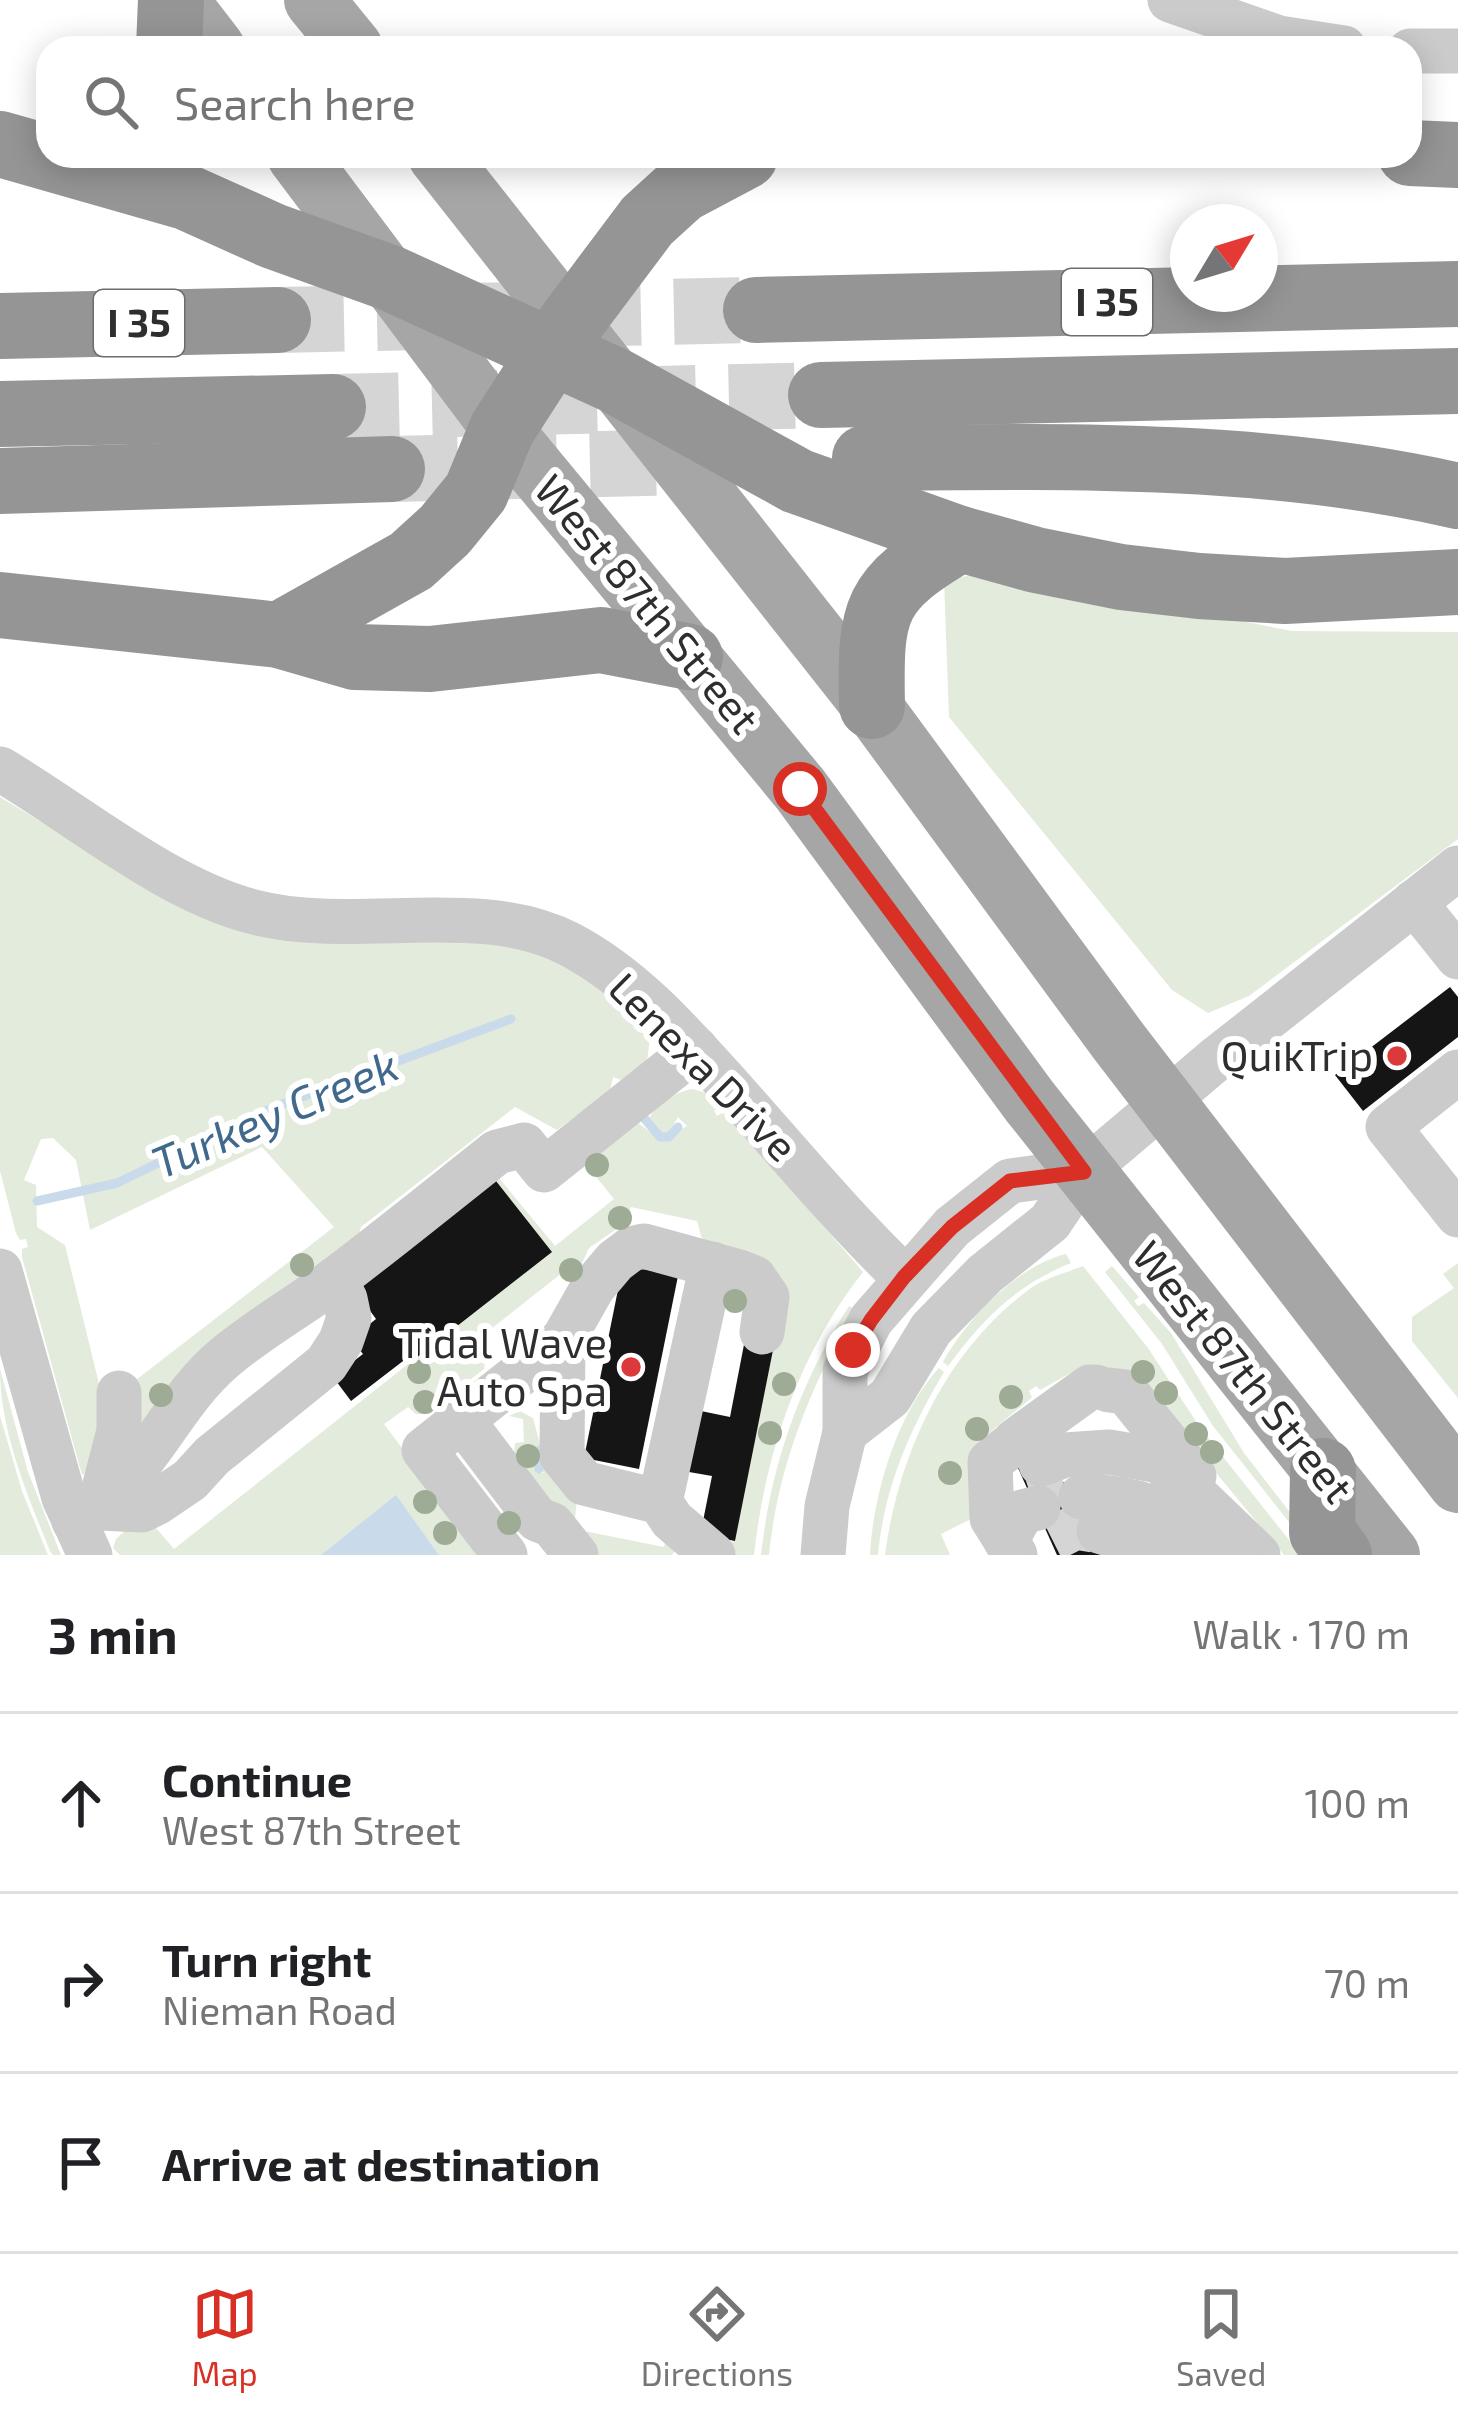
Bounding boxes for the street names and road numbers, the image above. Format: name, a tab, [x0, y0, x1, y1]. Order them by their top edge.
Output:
road number: I 35	[1062, 269, 1152, 335]
road number: I 35	[94, 290, 184, 356]
street label: West 87th Street	[526, 463, 771, 742]
street label: Lenexa Drive	[600, 961, 809, 1170]
street label: West 87th Street	[1124, 1230, 1365, 1512]

